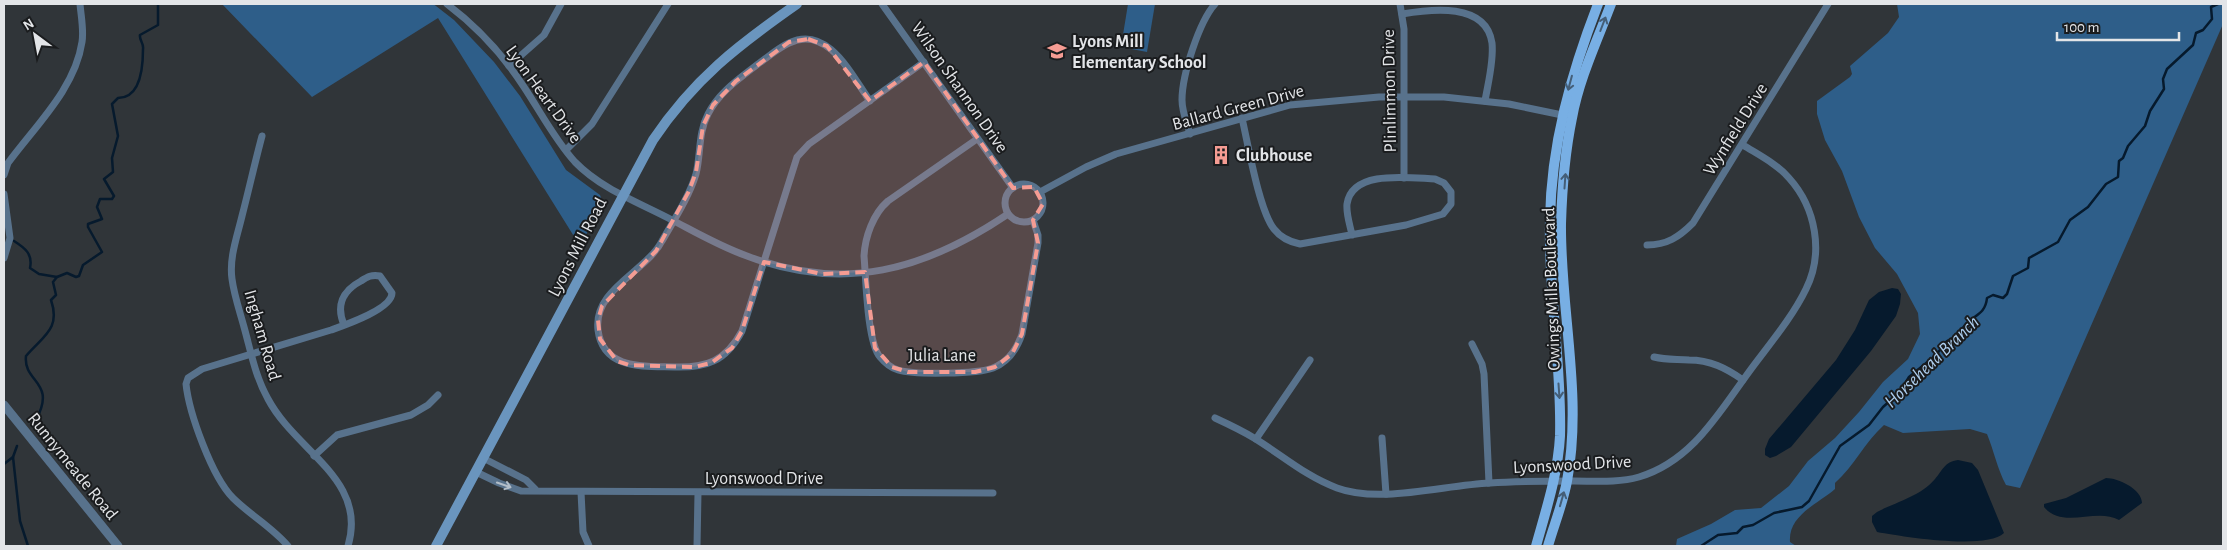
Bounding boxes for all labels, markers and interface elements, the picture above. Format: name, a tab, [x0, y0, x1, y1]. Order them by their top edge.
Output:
north arrow	[10, 10, 60, 60]
scale bar	[2057, 10, 2180, 42]
text: N	[21, 16, 36, 33]
one-way arrow	[1599, 17, 1609, 32]
street label: Wilson Shannon Drive	[907, 19, 1011, 156]
text: 100 m	[2064, 20, 2099, 35]
street label: Plinlimmon Drive	[1380, 29, 1400, 153]
place label: Lyons Mill Elementary School	[1072, 33, 1207, 72]
school or university icon: Lyons Mill Elementary School	[1046, 40, 1068, 62]
street label: Lyon Heart Drive	[502, 42, 584, 147]
one-way arrow	[1565, 74, 1574, 90]
street label: Wynfield Drive	[1700, 80, 1771, 179]
street label: Ballard Green Drive	[1170, 82, 1306, 134]
building icon: Clubhouse	[1210, 144, 1232, 166]
place label: Clubhouse	[1236, 147, 1312, 165]
one-way arrow	[1560, 173, 1569, 189]
street label: Lyons Mill Road	[545, 195, 610, 300]
street label: Owings Mills Boulevard	[1540, 207, 1564, 371]
street label: Ingham Road	[241, 288, 284, 383]
water label: Horsehead Branch	[1881, 313, 1983, 412]
street label: Julia Lane	[908, 347, 976, 365]
one-way arrow	[1554, 382, 1563, 398]
street label: Runnymeade Road	[24, 410, 121, 523]
street label: Lyonswood Drive	[1512, 453, 1632, 477]
street label: Lyonswood Drive	[705, 470, 823, 488]
one-way arrow	[496, 481, 512, 490]
one-way arrow	[1557, 492, 1567, 508]

